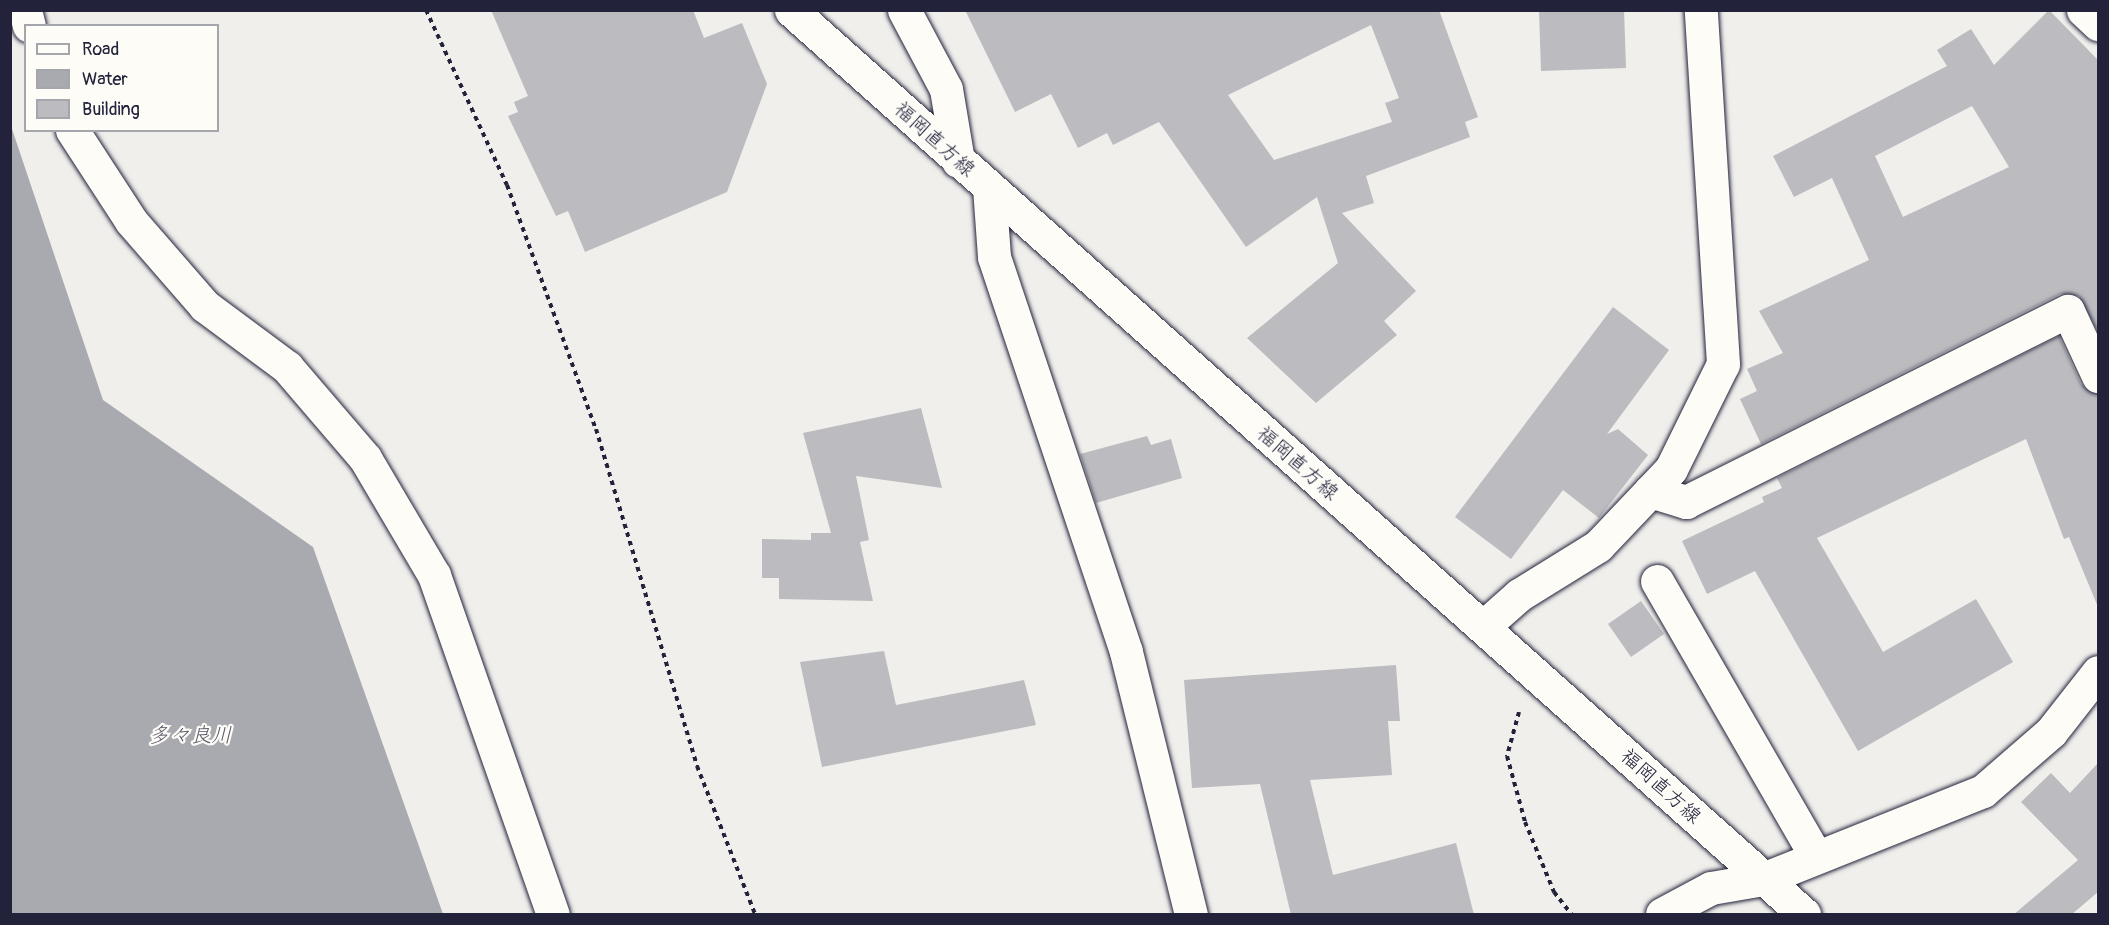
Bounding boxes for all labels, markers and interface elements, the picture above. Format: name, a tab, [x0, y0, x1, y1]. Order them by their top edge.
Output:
legend	[24, 24, 219, 132]
text: Road	[82, 38, 119, 61]
text: Water	[82, 68, 128, 91]
street label: 福岡直方線	[890, 97, 980, 181]
text: Building	[82, 98, 140, 121]
street label: 福岡直方線	[1252, 421, 1344, 505]
water label: 多々良川	[148, 723, 232, 749]
street label: 福岡直方線	[1616, 744, 1706, 828]

